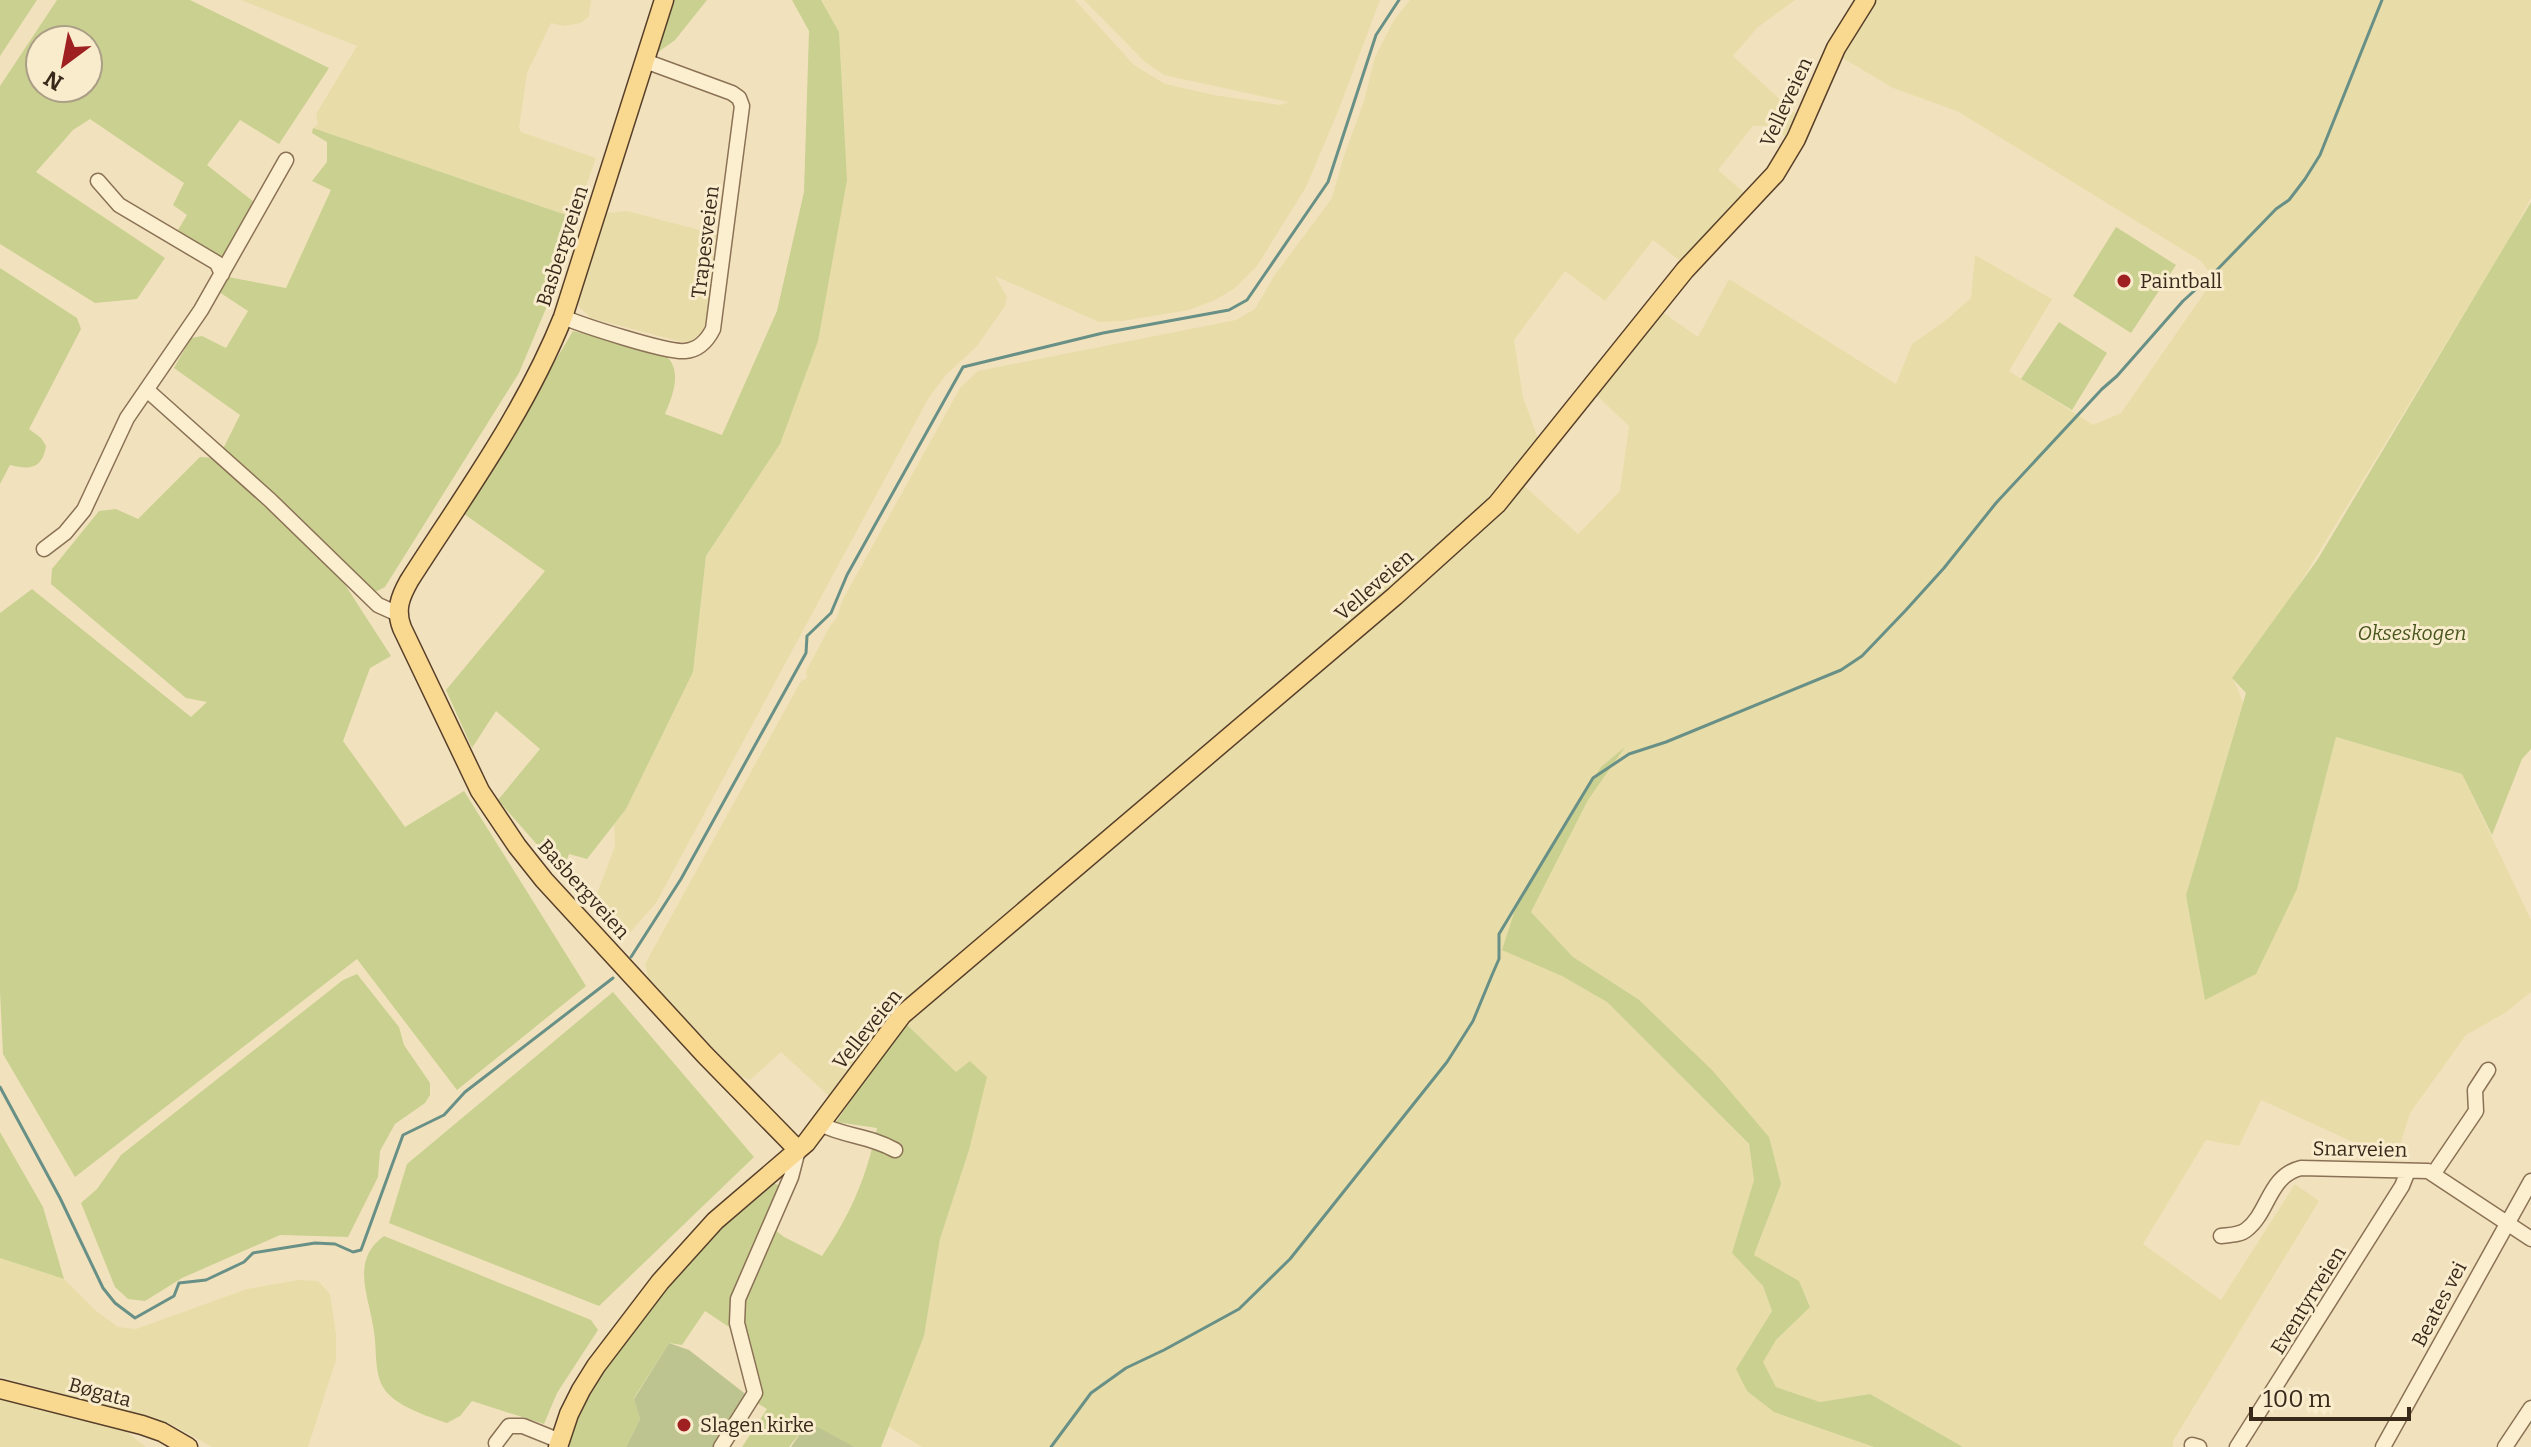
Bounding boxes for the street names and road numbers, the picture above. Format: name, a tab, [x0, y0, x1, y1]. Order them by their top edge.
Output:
street label: Velleveien	[1755, 53, 1817, 151]
street label: Basbergveien	[531, 182, 593, 309]
street label: Trapesveien	[686, 184, 724, 300]
street label: Velleveien	[1330, 544, 1418, 626]
street label: Basbergveien	[533, 834, 635, 944]
street label: Velleveien	[827, 984, 907, 1074]
street label: Snarveien	[2312, 1136, 2408, 1162]
street label: Eventyrveien	[2265, 1241, 2351, 1358]
street label: Beates vei	[2407, 1257, 2471, 1351]
street label: Bøgata	[66, 1372, 134, 1412]

